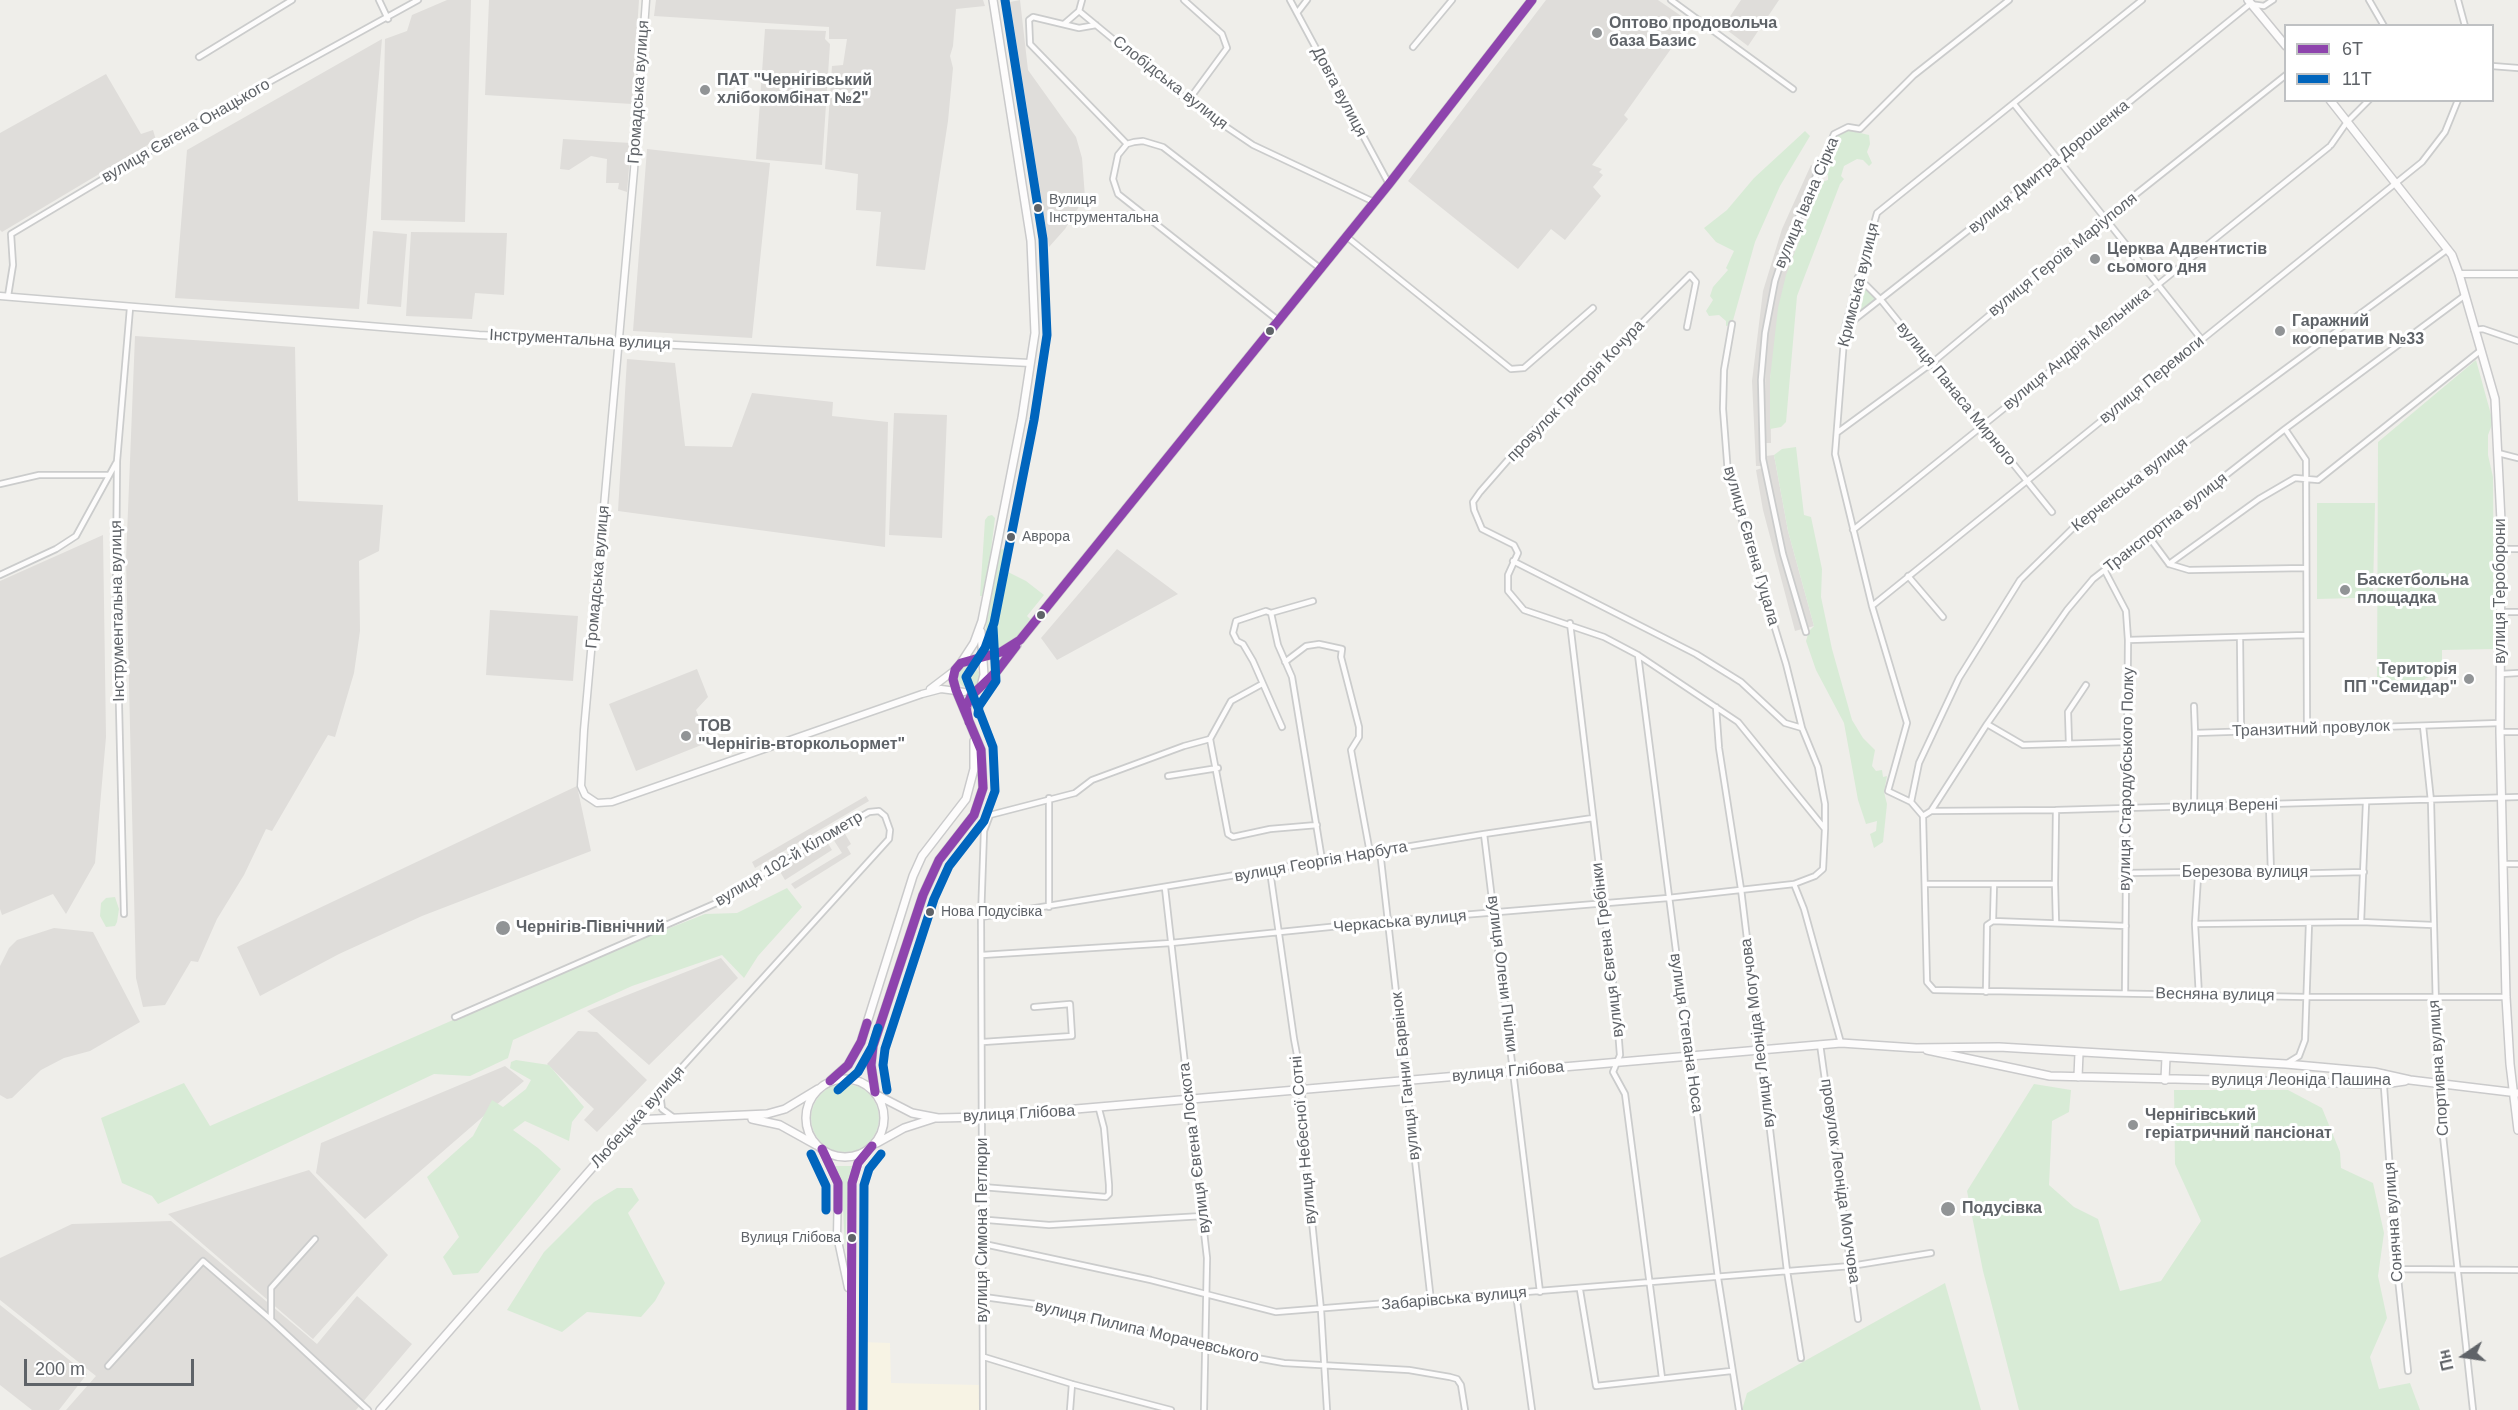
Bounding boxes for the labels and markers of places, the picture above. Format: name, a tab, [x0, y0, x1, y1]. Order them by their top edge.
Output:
place label: Оптово продовольча база Базис	[1609, 14, 1777, 52]
marker: Оптово продовольча база Базис	[1590, 26, 1604, 40]
place label: ПАТ "Чернігівський хлібокомбінат №2"	[717, 71, 872, 109]
marker: ПАТ "Чернігівський хлібокомбінат №2"	[698, 83, 712, 97]
place label: Вулиця Інструментальна	[1049, 192, 1159, 225]
marker: Вулиця Інструментальна	[1032, 202, 1044, 214]
place label: Церква Адвентистів сьомого дня	[2107, 240, 2267, 278]
marker: Церква Адвентистів сьомого дня	[2088, 252, 2102, 266]
place label: Гаражний кооператив №33	[2292, 312, 2424, 350]
marker: Гаражний кооператив №33	[2273, 324, 2287, 338]
unlabelled marker	[1264, 325, 1276, 337]
place label: Аврора	[1022, 529, 1070, 545]
marker: Аврора	[1005, 531, 1017, 543]
place label: Баскетбольна площадка	[2357, 571, 2469, 609]
marker: Баскетбольна площадка	[2338, 583, 2352, 597]
unlabelled marker	[1035, 609, 1047, 621]
place label: Територія ПП "Семидар"	[2344, 660, 2457, 698]
marker: Територія ПП "Семидар"	[2462, 672, 2476, 686]
place label: ТОВ "Чернігів-вторкольормет"	[698, 717, 905, 755]
marker: ТОВ "Чернігів-вторкольормет"	[679, 729, 693, 743]
place label: Нова Подусівка	[941, 904, 1042, 920]
marker: Нова Подусівка	[924, 906, 936, 918]
place label: Чернігів-Північний	[516, 918, 665, 938]
marker: Чернігів-Північний	[494, 919, 512, 937]
place label: Чернігівський геріатричний пансіонат	[2145, 1106, 2332, 1144]
marker: Чернігівський геріатричний пансіонат	[2126, 1118, 2140, 1132]
place label: Подусівка	[1962, 1199, 2042, 1219]
marker: Подусівка	[1939, 1200, 1957, 1218]
place label: Вулиця Глібова	[741, 1230, 841, 1246]
marker: Вулиця Глібова	[846, 1232, 858, 1244]

